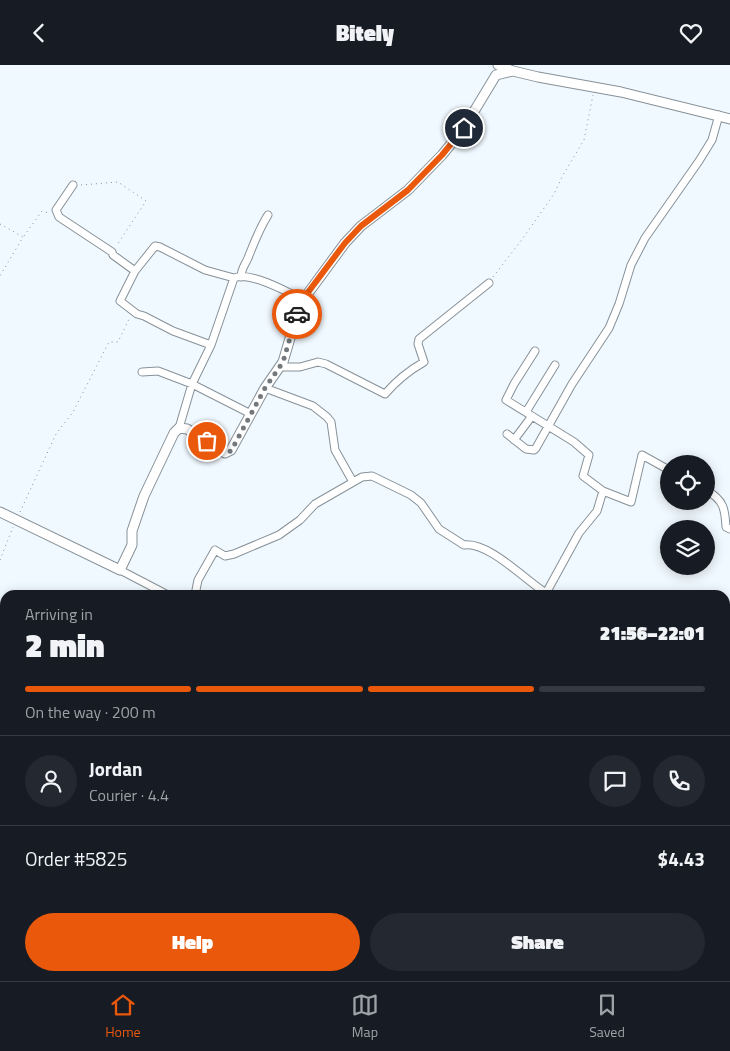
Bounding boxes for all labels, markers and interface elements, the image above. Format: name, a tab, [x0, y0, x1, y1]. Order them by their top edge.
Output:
text: Bitely	[336, 16, 394, 50]
icon: back	[25, 19, 53, 47]
icon: heart	[677, 19, 705, 47]
pin	[443, 107, 485, 149]
icon: home	[450, 114, 478, 142]
courier	[272, 289, 322, 339]
icon: car	[283, 300, 311, 328]
pin	[186, 420, 228, 462]
icon: bag	[193, 427, 221, 455]
map controls	[660, 455, 715, 575]
button: locate	[660, 455, 715, 510]
button: layers	[660, 520, 715, 575]
text: Arriving in	[25, 602, 93, 626]
text: 21:56–22:01	[600, 618, 705, 647]
text: 2 min	[25, 621, 105, 669]
text: On the way · 200 m	[25, 700, 156, 724]
text: Jordan	[89, 754, 142, 783]
button: person	[25, 755, 77, 807]
button: chat	[589, 755, 641, 807]
button: phone	[653, 755, 705, 807]
text: Courier · 4.4	[89, 783, 169, 807]
text: Order #5825	[25, 844, 127, 873]
text: $4.43	[658, 844, 705, 873]
button: Help	[25, 913, 360, 971]
button: Share	[370, 913, 705, 971]
tab: Home	[105, 991, 141, 1042]
tab: Map	[351, 991, 379, 1042]
tab: Saved	[589, 991, 625, 1042]

